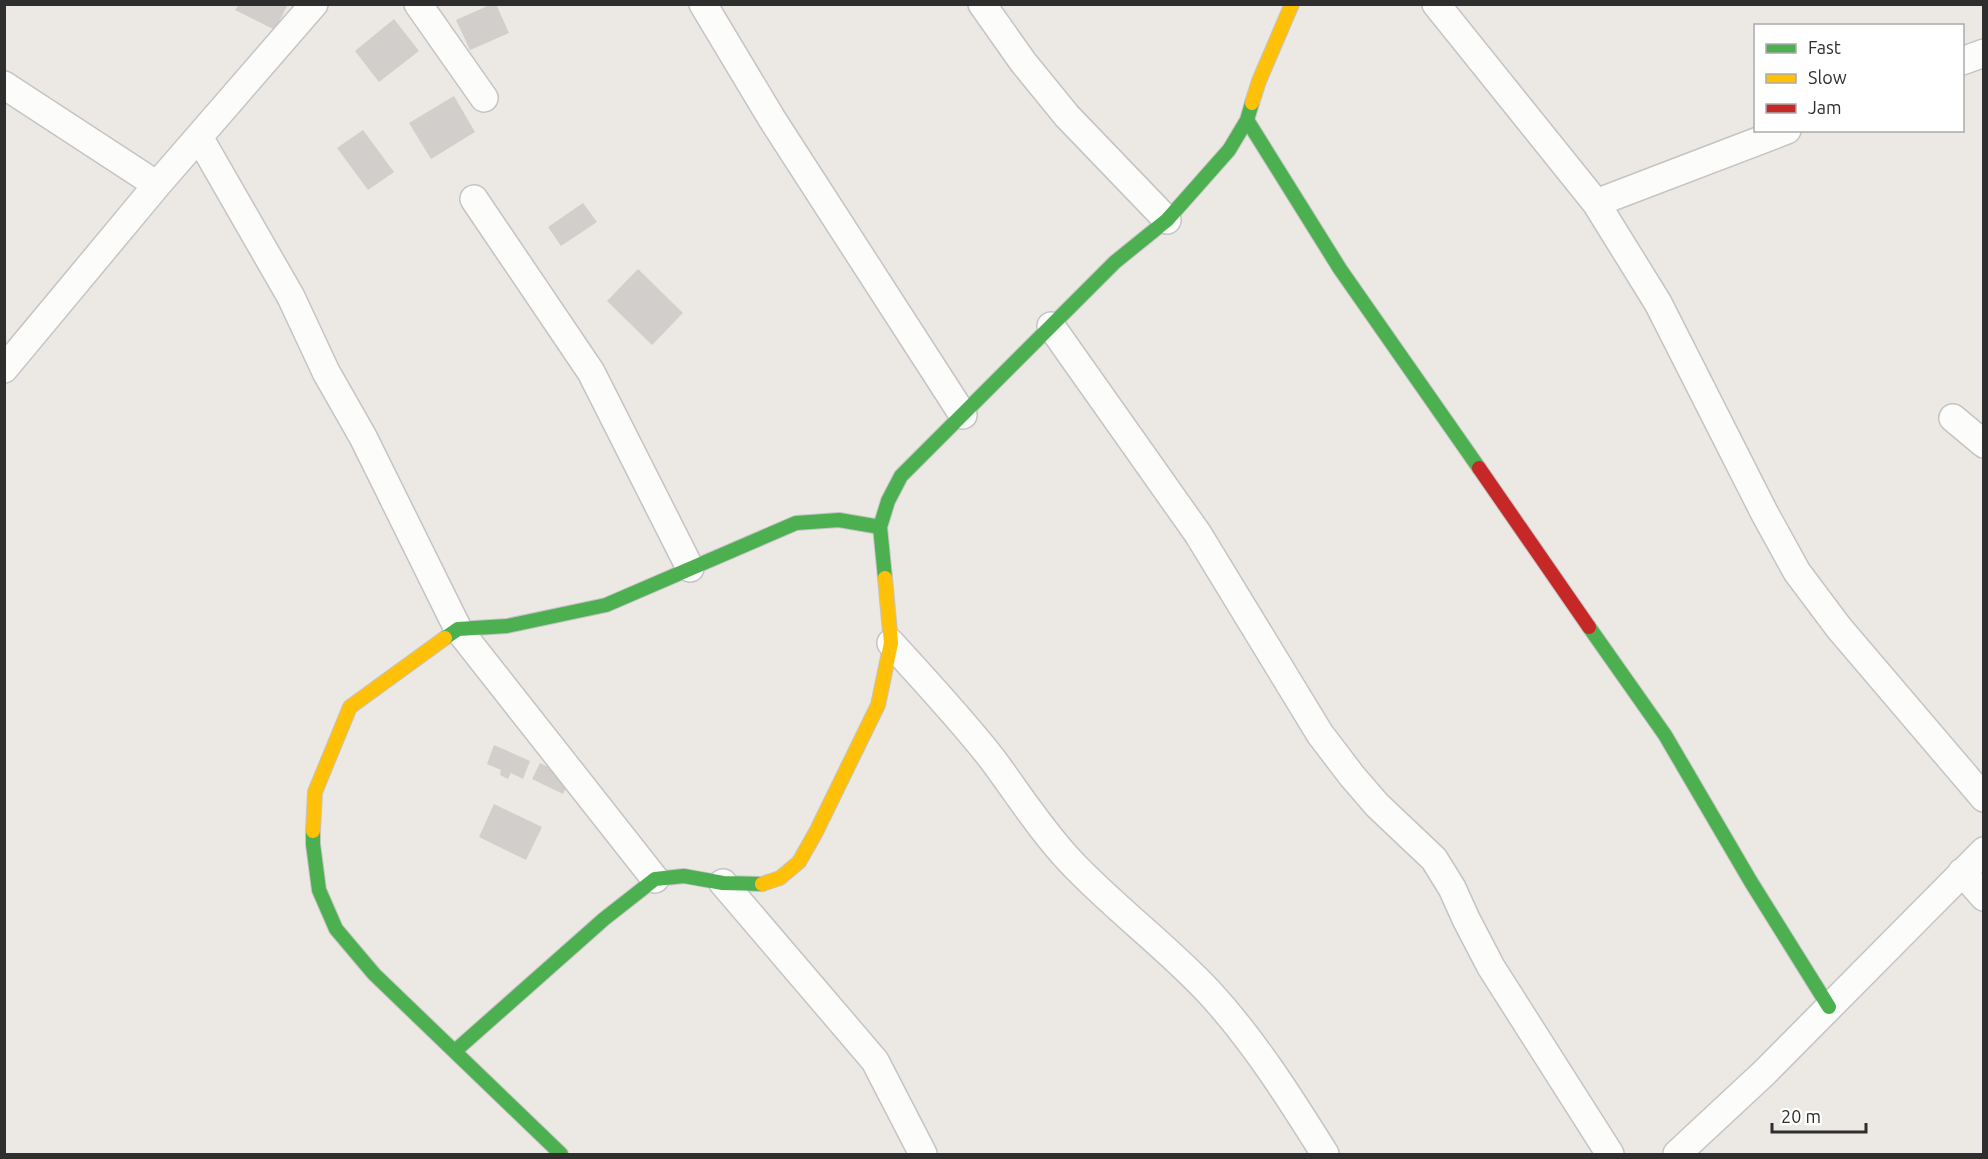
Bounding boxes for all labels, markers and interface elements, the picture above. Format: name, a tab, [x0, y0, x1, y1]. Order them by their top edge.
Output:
legend	[1754, 24, 1964, 132]
text: Fast	[1808, 37, 1841, 57]
text: Slow	[1808, 67, 1847, 87]
text: Jam	[1808, 97, 1842, 117]
scale bar	[1772, 1096, 1866, 1134]
text: 20 m	[1781, 1106, 1821, 1126]

